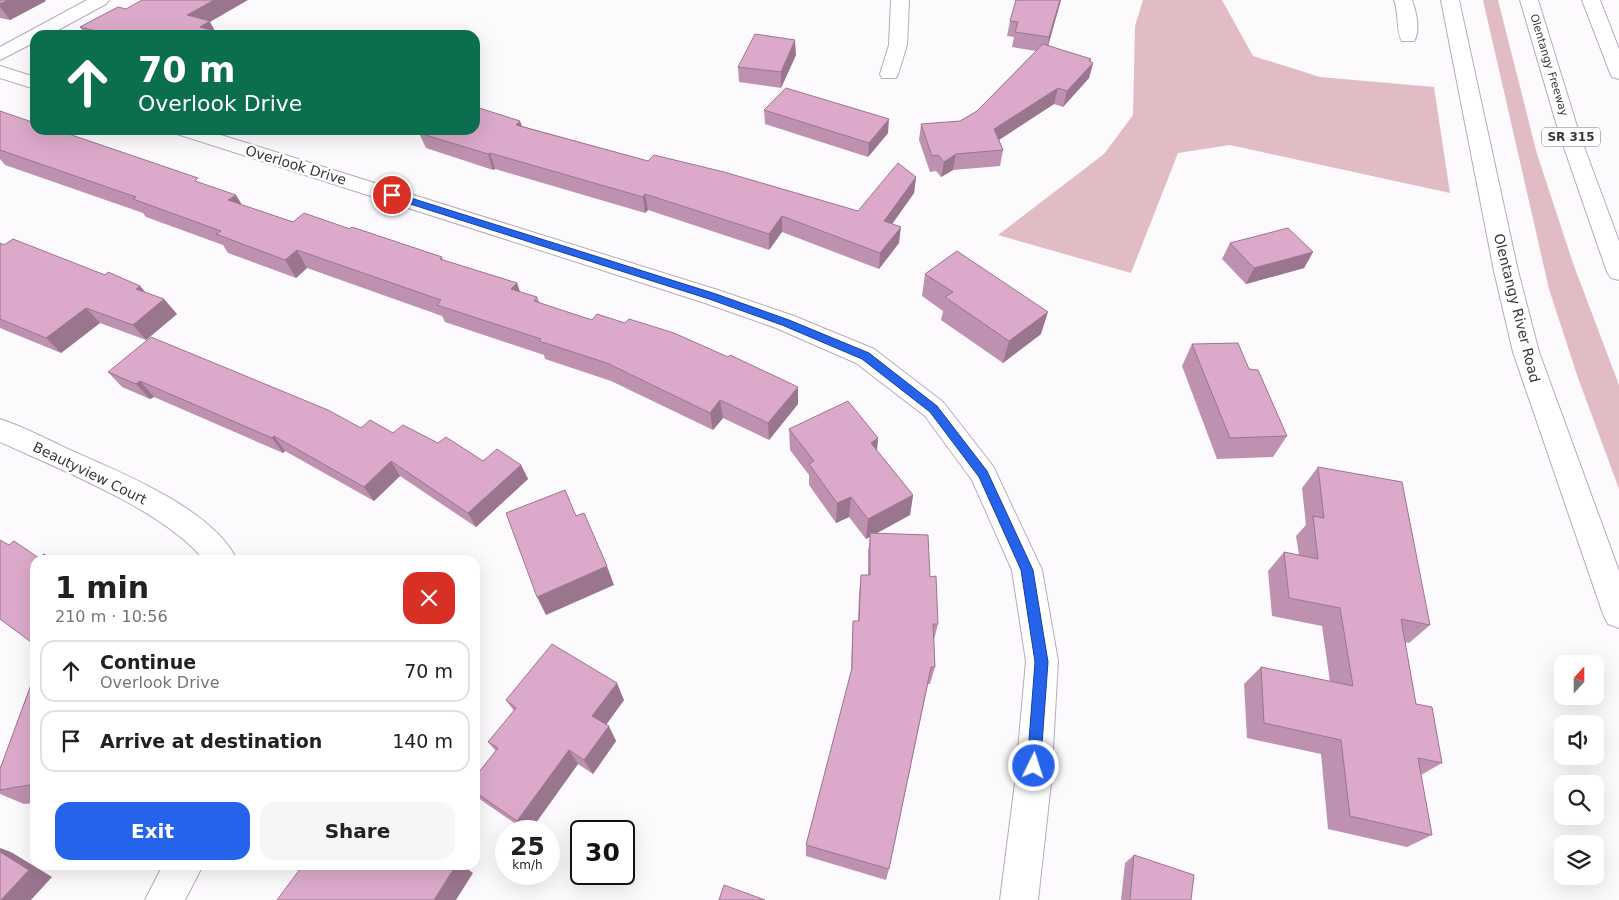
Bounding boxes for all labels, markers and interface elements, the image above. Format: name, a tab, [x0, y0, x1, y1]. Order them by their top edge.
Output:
street label: Olentangy Freeway	[1527, 12, 1571, 118]
icon: ahead	[55, 50, 120, 115]
text: 70 m	[138, 50, 235, 90]
text: Overlook Drive	[138, 91, 302, 116]
road number: SR 315	[1542, 128, 1600, 146]
street label: Overlook Drive	[244, 142, 348, 188]
pin	[371, 174, 413, 216]
icon: arrive	[378, 181, 406, 209]
street label: Olentangy River Road	[1491, 232, 1543, 384]
street label: Beautyview Court	[31, 439, 150, 508]
text: 1 min	[55, 570, 149, 605]
button: close	[403, 572, 455, 624]
text: 210 m · 10:56	[55, 607, 168, 626]
text: Continue	[100, 651, 196, 673]
north arrow	[1554, 655, 1604, 705]
map controls	[1554, 655, 1604, 885]
icon: ahead	[57, 657, 85, 685]
text: 70 m	[404, 660, 453, 682]
text: Overlook Drive	[100, 673, 220, 692]
button: sound	[1554, 715, 1604, 765]
icon: arrive	[57, 727, 85, 755]
text: Arrive at destination	[100, 730, 322, 752]
text: 140 m	[392, 730, 453, 752]
position arrow	[1007, 739, 1059, 791]
button: search	[1554, 775, 1604, 825]
button: Exit	[55, 802, 250, 860]
button: Share	[260, 802, 455, 860]
speed limit sign: 30	[570, 820, 635, 885]
text: 25	[510, 832, 545, 861]
button: layers	[1554, 835, 1604, 885]
text: km/h	[512, 858, 543, 872]

